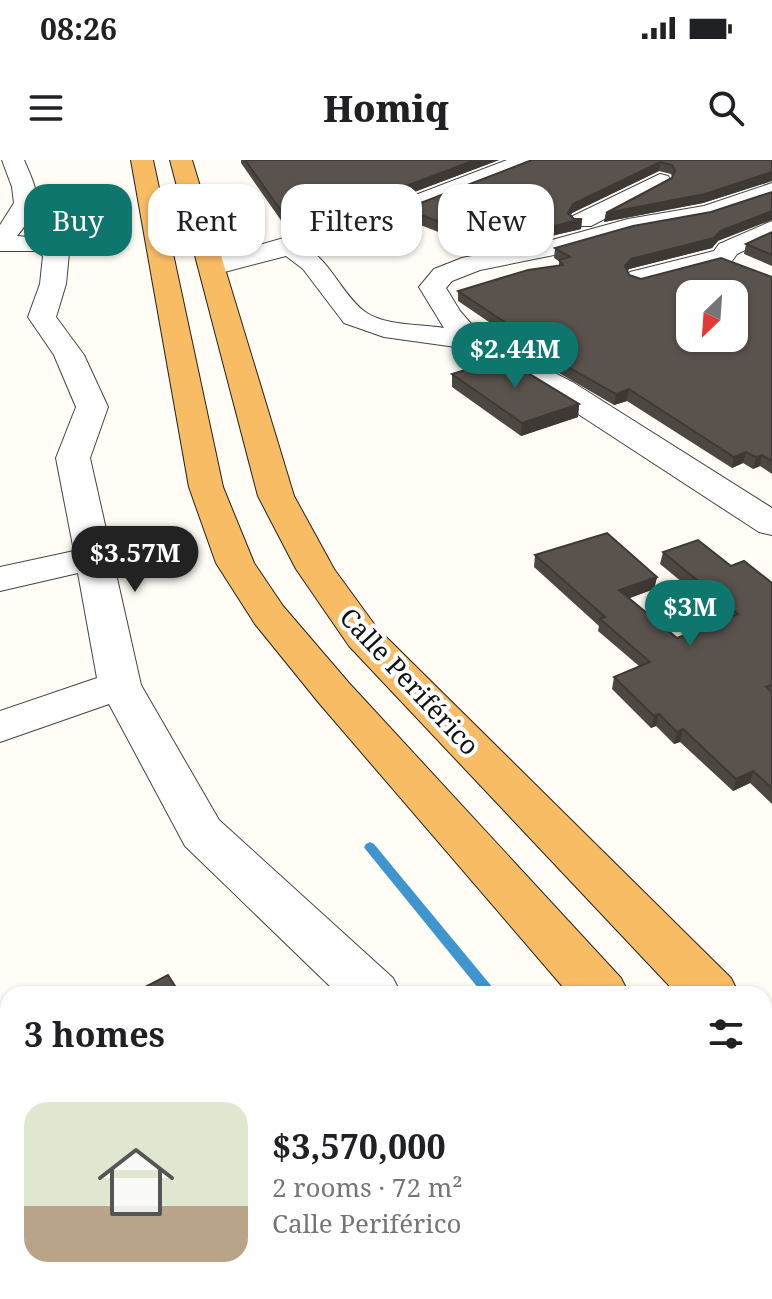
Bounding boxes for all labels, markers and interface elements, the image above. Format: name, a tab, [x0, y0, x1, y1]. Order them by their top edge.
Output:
text: 08:26	[40, 8, 117, 49]
text: Homiq	[323, 84, 449, 133]
icon: menu	[24, 86, 68, 130]
icon: search	[704, 86, 748, 130]
chip: Buy	[24, 184, 132, 256]
chip: Rent	[148, 184, 265, 256]
chip: Filters	[281, 184, 422, 256]
chip: New	[438, 184, 554, 256]
north arrow	[676, 280, 748, 352]
map controls	[676, 280, 748, 352]
pin: $2.44M	[450, 322, 580, 390]
text: $2.44M	[469, 330, 561, 366]
pin: $3.57M	[70, 526, 200, 594]
text: $3.57M	[89, 534, 181, 570]
pin: $3M	[651, 580, 729, 648]
text: $3M	[663, 588, 717, 624]
street label: Calle Periférico	[332, 599, 488, 763]
text: 3 homes	[24, 1011, 165, 1057]
icon: filters	[704, 1012, 748, 1056]
text: $3,570,000	[272, 1123, 446, 1169]
icon: home	[88, 1134, 184, 1230]
text: 2 rooms · 72 m²	[272, 1169, 463, 1205]
text: Calle Periférico	[272, 1205, 461, 1241]

